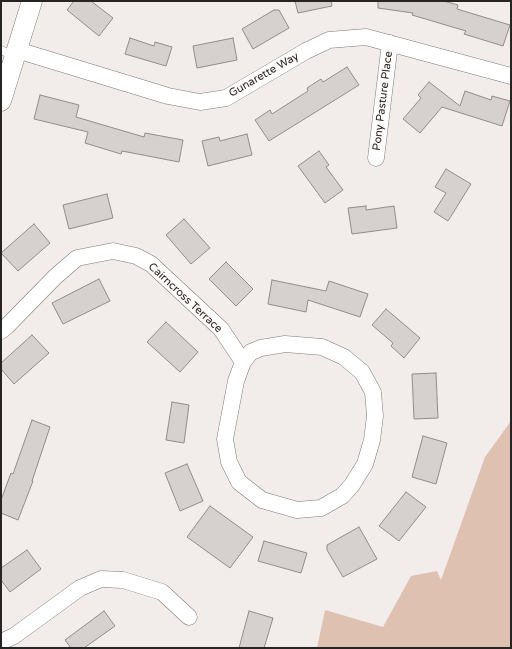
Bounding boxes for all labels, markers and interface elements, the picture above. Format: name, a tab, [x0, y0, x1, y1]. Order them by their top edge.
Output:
street label: Gunarette Way	[227, 50, 301, 100]
street label: Pony Pasture Place	[370, 50, 396, 152]
street label: Cairncross Terrace	[145, 260, 225, 336]

